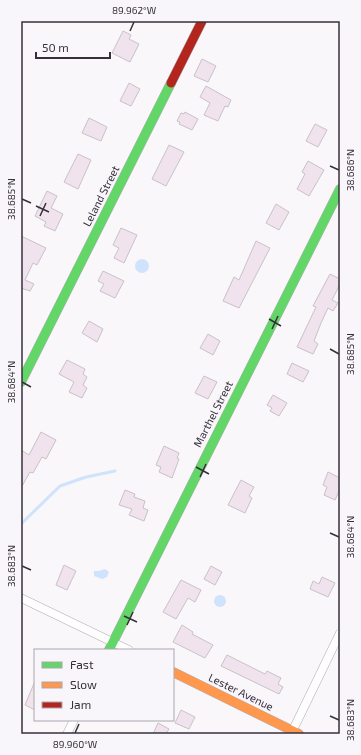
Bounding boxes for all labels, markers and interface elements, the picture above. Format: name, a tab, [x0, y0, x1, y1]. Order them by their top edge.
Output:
text: 89.962°W	[112, 4, 157, 16]
scale bar	[36, 34, 110, 60]
text: 50 m	[42, 40, 69, 54]
text: 38.686°N	[344, 149, 356, 191]
street label: Leland Street	[80, 163, 121, 228]
text: 38.685°N	[5, 178, 17, 220]
text: 38.685°N	[344, 333, 356, 375]
text: 38.684°N	[5, 361, 17, 403]
street label: Marthel Street	[190, 378, 235, 449]
text: 38.684°N	[344, 516, 356, 558]
text: 38.683°N	[5, 545, 17, 587]
legend	[34, 649, 174, 721]
text: Fast	[70, 657, 94, 671]
street label: Lester Avenue	[207, 670, 276, 713]
text: Slow	[70, 677, 97, 691]
text: Jam	[70, 697, 91, 711]
text: 38.683°N	[344, 699, 356, 741]
text: 89.960°W	[53, 738, 98, 750]

